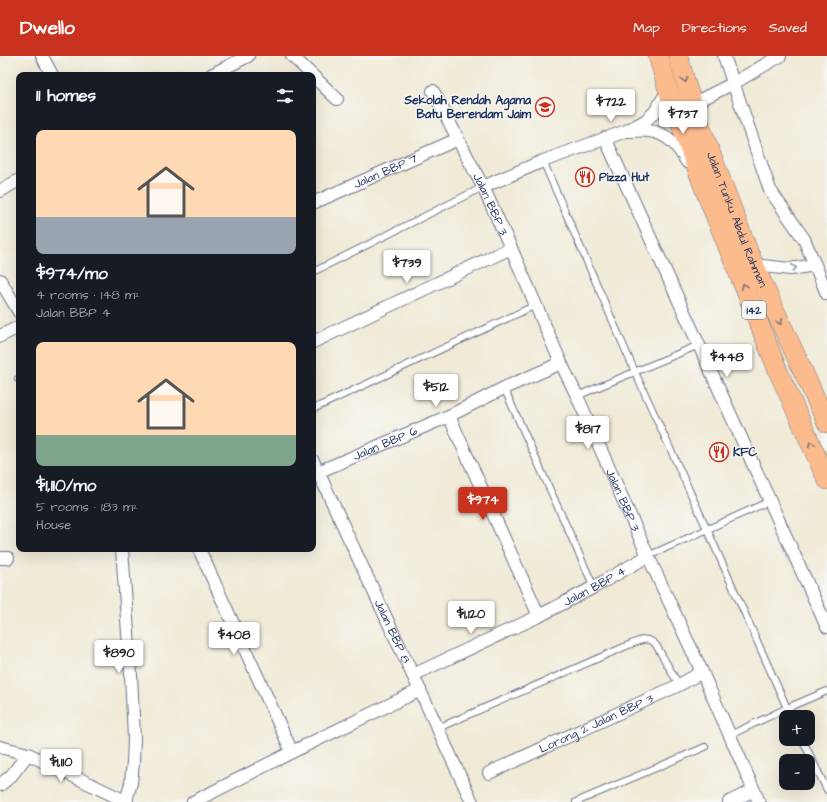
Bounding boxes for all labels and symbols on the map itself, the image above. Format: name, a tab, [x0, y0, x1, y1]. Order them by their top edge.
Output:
one-way arrow	[680, 77, 689, 84]
pin: $722	[587, 89, 635, 123]
place label: Sekolah Rendah Agama Batu Berendam Jaim	[403, 92, 532, 123]
school or university icon: Sekolah Rendah Agama Batu Berendam Jaim	[534, 96, 556, 118]
pin: $737	[659, 101, 707, 135]
street label: Jalan Tunku Abdul Rahman	[702, 149, 771, 290]
street label: Jalan BBP 7	[351, 150, 421, 193]
restaurant icon: Pizza Hut	[574, 166, 596, 188]
place label: Pizza Hut	[599, 169, 650, 186]
street label: Jalan BBP 3	[468, 170, 512, 238]
pin: $739	[383, 250, 431, 284]
one-way arrow	[791, 264, 797, 273]
one-way arrow	[740, 282, 748, 289]
road number: 142	[742, 301, 766, 319]
one-way arrow	[775, 318, 783, 326]
pin: $448	[703, 344, 751, 378]
pin: $512	[412, 374, 460, 408]
pin: $817	[564, 416, 612, 450]
street label: Jalan BBP 6	[351, 422, 421, 465]
restaurant icon: KFC	[708, 441, 730, 463]
one-way arrow	[808, 441, 816, 448]
place label: KFC	[733, 444, 758, 461]
street label: Jalan BBP 3	[601, 466, 644, 534]
pin: $974	[459, 487, 507, 521]
street label: Jalan BBP 4	[560, 563, 629, 611]
street label: Jalan BBP 8	[370, 597, 414, 666]
pin: $1,120	[438, 601, 504, 635]
pin: $408	[210, 622, 258, 656]
pin: $890	[95, 640, 143, 674]
street label: Lorong 2 Jalan BBP 3	[536, 690, 656, 758]
pin: $1,110	[28, 749, 94, 783]

